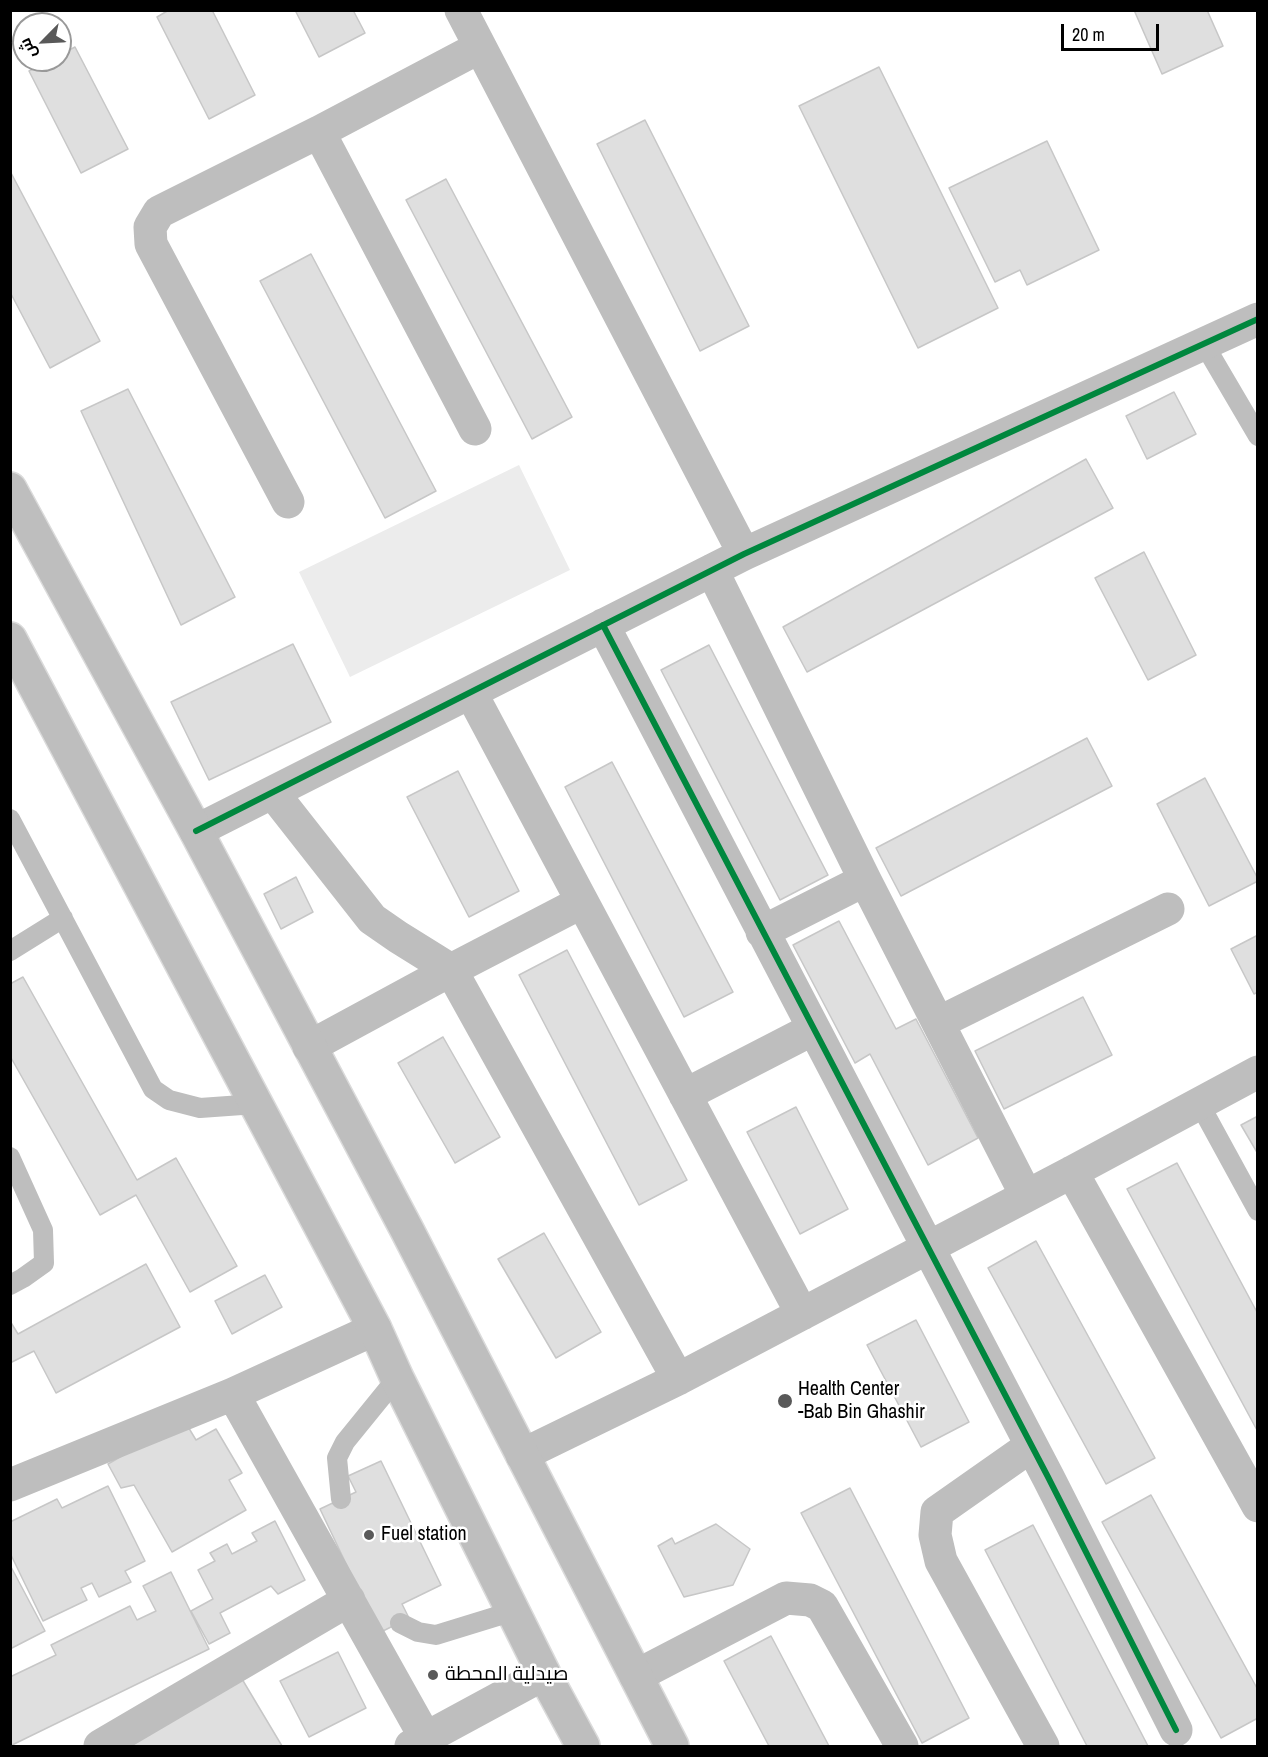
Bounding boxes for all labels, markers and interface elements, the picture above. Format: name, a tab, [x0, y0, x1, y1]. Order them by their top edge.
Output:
north arrow	[12, 12, 72, 72]
scale bar	[1064, 12, 1162, 50]
text: 20 m	[1072, 22, 1105, 47]
text: ش	[13, 35, 42, 62]
place label: Health Center -Bab Bin Ghashir	[798, 1378, 925, 1425]
marker: Health Center -Bab Bin Ghashir	[776, 1392, 794, 1410]
place label: Fuel station	[381, 1523, 467, 1547]
marker: Fuel station	[362, 1528, 376, 1542]
place label: صيدلية المحطة	[445, 1663, 568, 1687]
marker: صيدلية المحطة	[426, 1668, 440, 1682]

